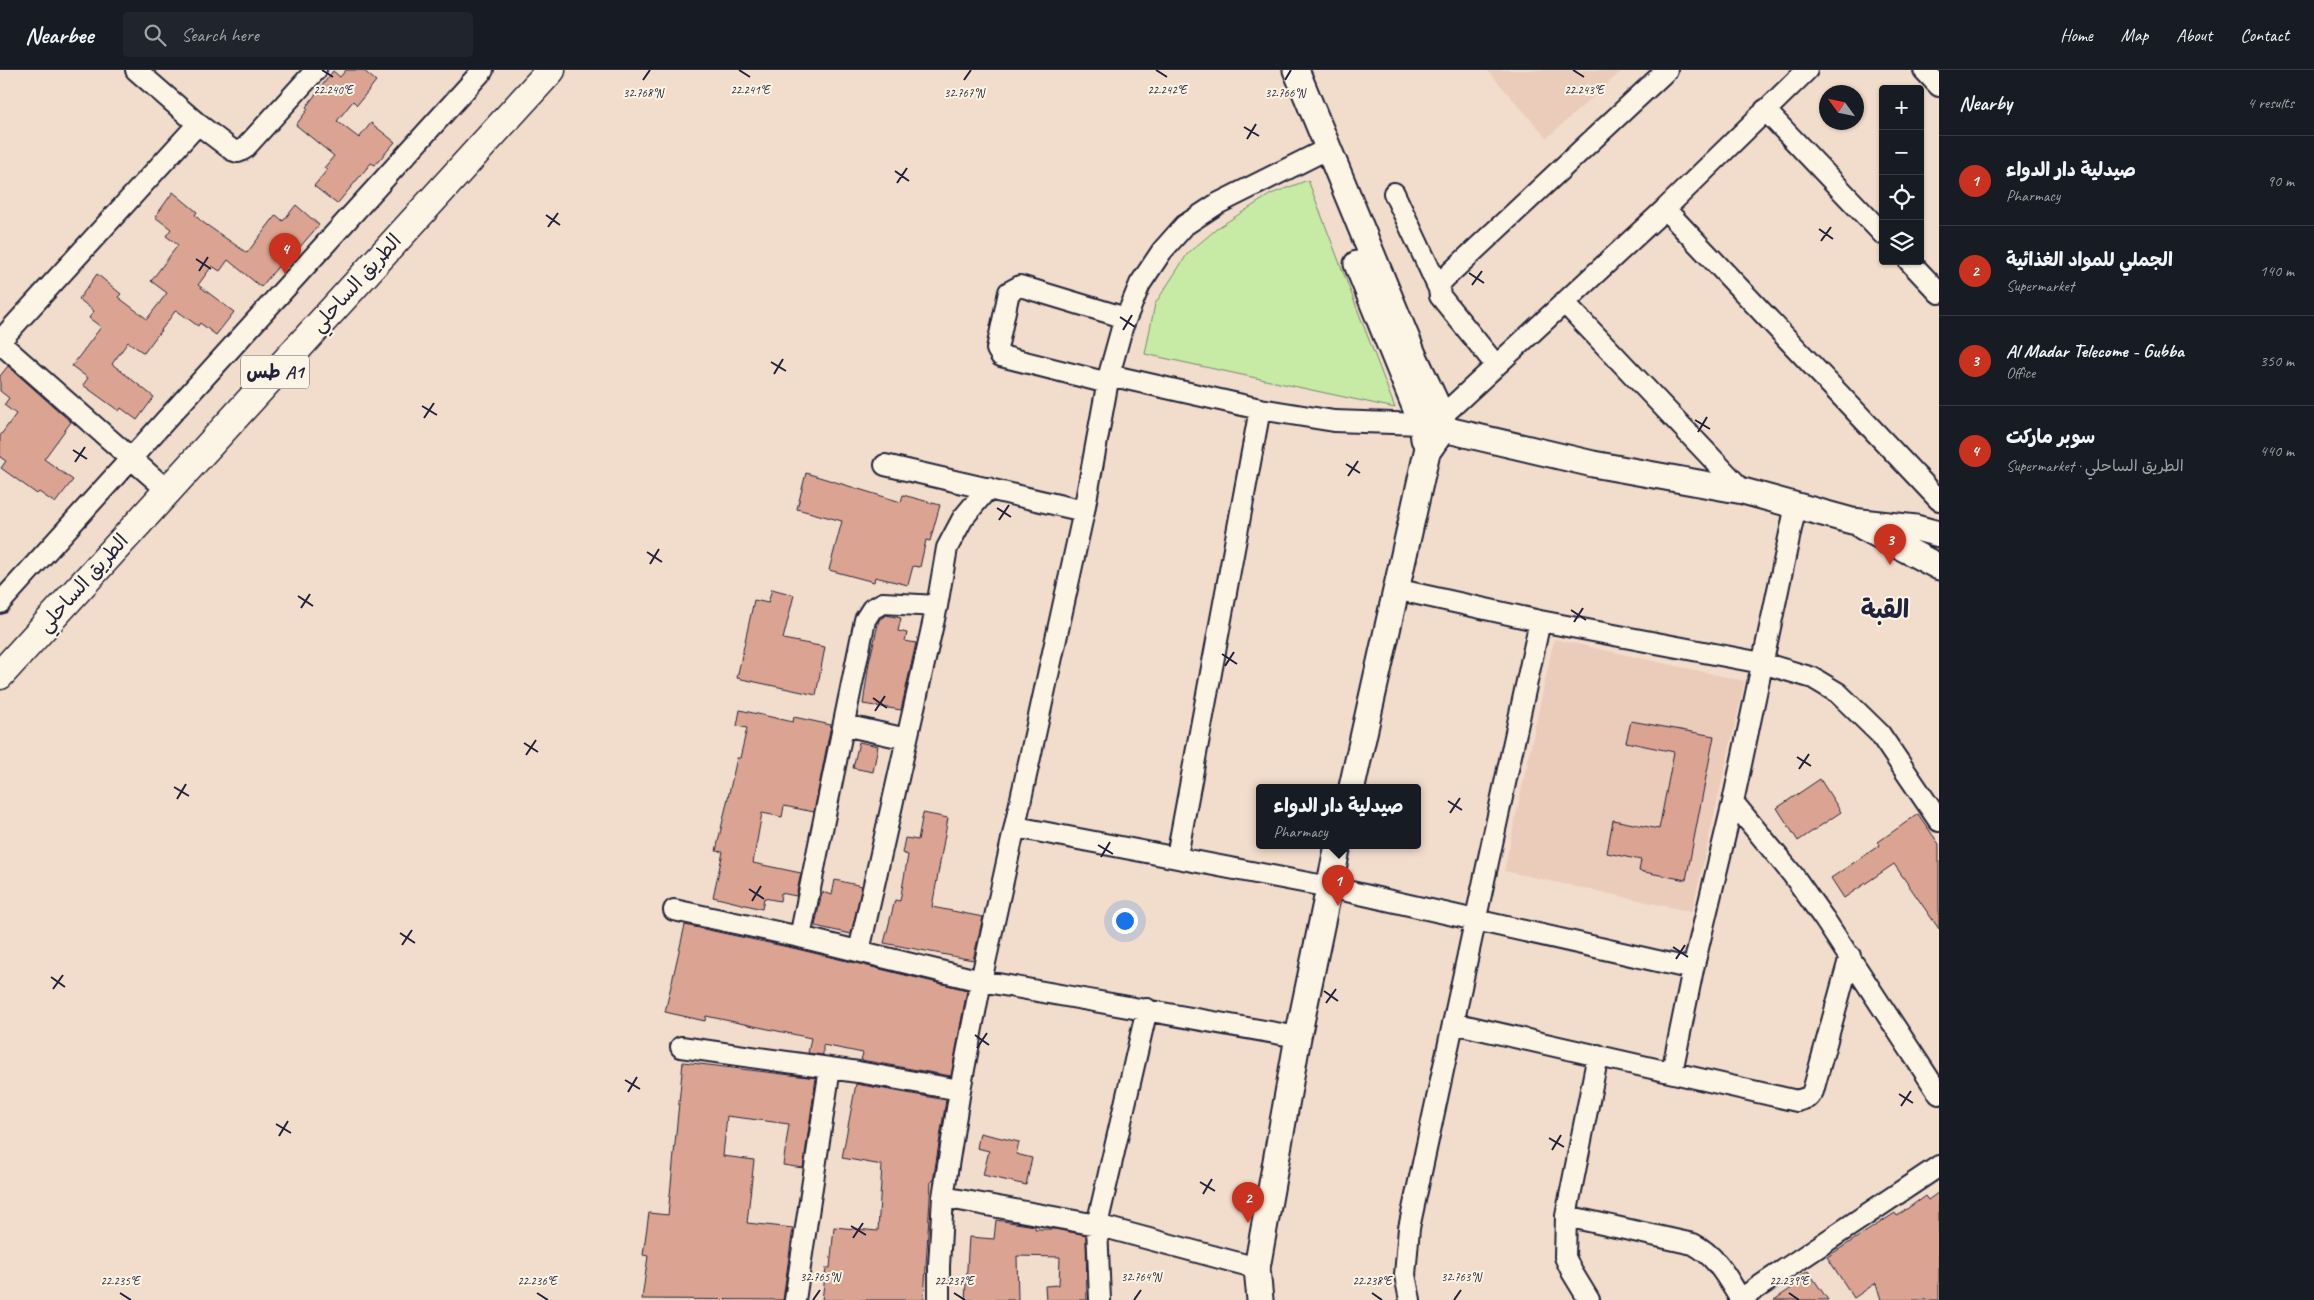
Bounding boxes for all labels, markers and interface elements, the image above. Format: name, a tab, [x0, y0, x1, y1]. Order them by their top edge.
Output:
search box	[123, 12, 473, 57]
text: Nearbee	[25, 20, 93, 50]
icon: search	[141, 21, 169, 49]
text: Search here	[181, 23, 259, 47]
text: Home	[2060, 24, 2093, 46]
text: Map	[2121, 24, 2148, 46]
text: About	[2176, 24, 2212, 46]
text: Contact	[2240, 24, 2289, 46]
text: 22.240°E	[313, 82, 354, 98]
text: 22.241°E	[730, 82, 771, 98]
text: 22.242°E	[1147, 82, 1188, 98]
text: 22.243°E	[1564, 82, 1605, 98]
text: 32.768°N	[623, 85, 665, 101]
text: 32.767°N	[944, 85, 986, 101]
text: 32.766°N	[1265, 85, 1307, 101]
north arrow	[1819, 85, 1864, 130]
map controls	[1879, 85, 1924, 265]
button: +	[1879, 85, 1924, 130]
text: Nearby	[1959, 90, 2012, 116]
text: 4 results	[2247, 93, 2294, 113]
button: −	[1879, 130, 1924, 175]
text: صيدلية دار الدواء	[2006, 158, 2136, 182]
text: 1	[1971, 171, 1979, 191]
text: 90 m	[2267, 171, 2294, 191]
button: locate	[1879, 175, 1924, 220]
text: Pharmacy	[2006, 186, 2060, 206]
button: layers	[1879, 220, 1924, 265]
street label: الطريق الساحلي	[305, 229, 410, 341]
pin: 4	[269, 233, 301, 274]
text: الجملي للمواد الغذائية	[2006, 248, 2173, 272]
text: 2	[1971, 261, 1979, 281]
text: 140 m	[2260, 261, 2294, 281]
text: Supermarket	[2006, 276, 2074, 296]
text: Al Madar Telecome - Gubba	[2006, 339, 2184, 363]
text: 3	[1971, 351, 1979, 371]
text: 350 m	[2260, 351, 2294, 371]
road number: طس A1	[241, 356, 309, 388]
text: Office	[2006, 363, 2035, 383]
text: سوبر ماركت	[2006, 425, 2095, 449]
text: 4	[1971, 441, 1979, 461]
text: 440 m	[2260, 441, 2294, 461]
text: Supermarket · الطريق الساحلي	[2006, 456, 2184, 476]
pin: 3	[1874, 524, 1906, 565]
street label: الطريق الساحلي	[32, 529, 137, 641]
district label: القبة	[1861, 594, 1909, 626]
popup	[1256, 784, 1421, 849]
text: صيدلية دار الدواء	[1274, 794, 1403, 818]
text: Pharmacy	[1274, 822, 1328, 842]
pin: 1	[1322, 865, 1354, 906]
your location	[1112, 908, 1138, 934]
pin: 2	[1232, 1182, 1264, 1223]
text: 32.765°N	[800, 1269, 842, 1285]
text: 32.764°N	[1121, 1269, 1163, 1285]
text: 32.763°N	[1441, 1269, 1483, 1285]
text: 22.235°E	[100, 1273, 141, 1289]
text: 22.236°E	[517, 1273, 558, 1289]
text: 22.237°E	[934, 1273, 975, 1289]
text: 22.238°E	[1352, 1273, 1393, 1289]
text: 22.239°E	[1769, 1273, 1810, 1289]

